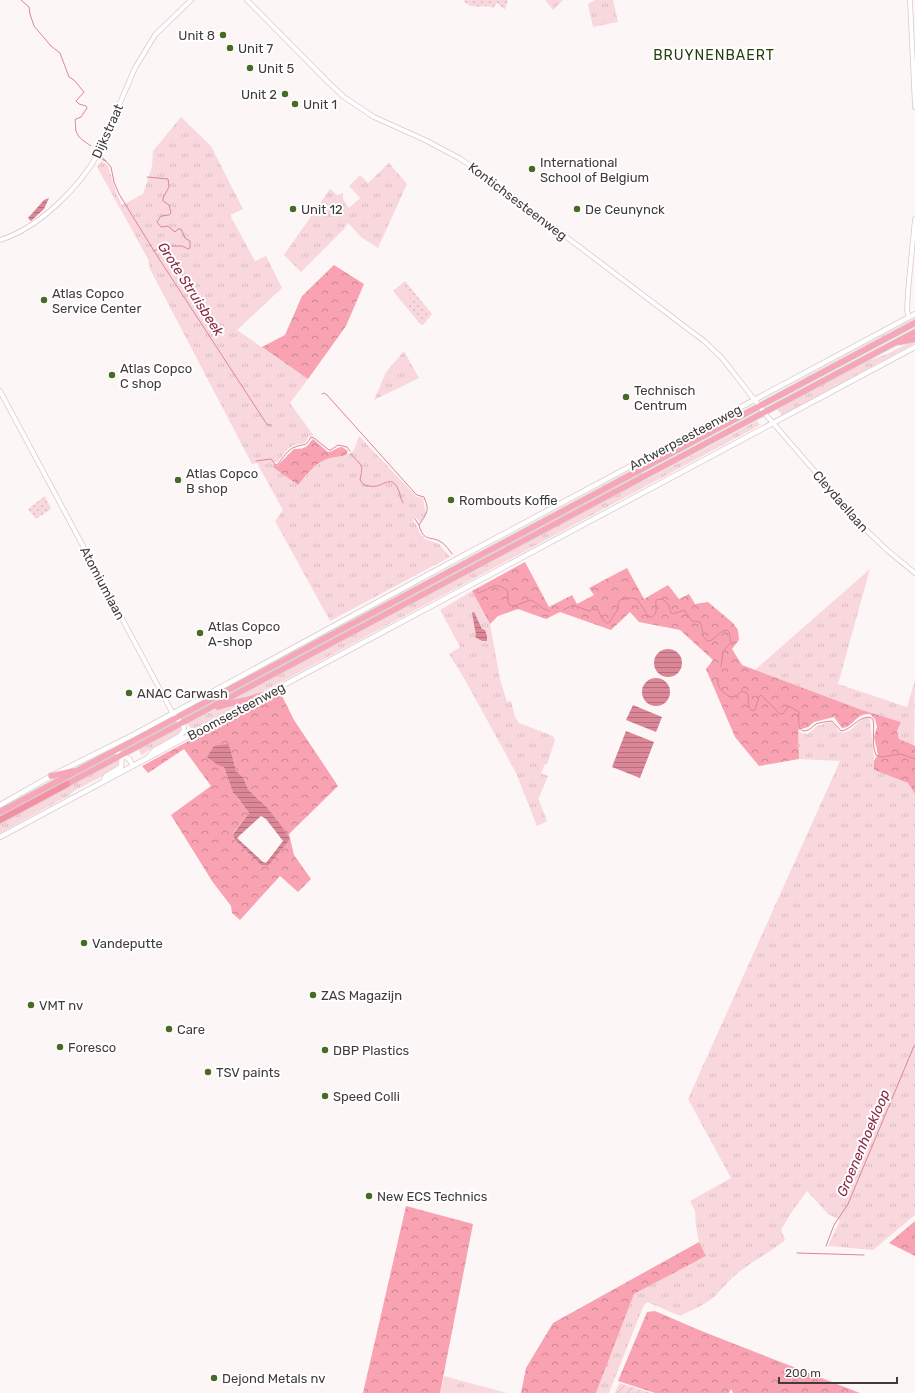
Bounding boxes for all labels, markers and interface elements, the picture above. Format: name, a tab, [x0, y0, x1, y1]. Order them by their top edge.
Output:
place label: Unit 8	[178, 28, 215, 43]
marker: Unit 8	[218, 30, 228, 40]
place label: Unit 7	[238, 41, 273, 56]
marker: Unit 7	[225, 43, 235, 53]
district label: BRUYNENBAERT	[653, 47, 775, 64]
place label: Unit 5	[258, 61, 294, 76]
marker: Unit 5	[245, 63, 255, 73]
place label: Unit 2	[241, 87, 277, 102]
marker: Unit 2	[280, 89, 290, 99]
place label: Unit 1	[303, 97, 337, 112]
marker: Unit 1	[290, 99, 300, 109]
street label: Dijkstraat	[89, 102, 126, 161]
place label: International School of Belgium	[540, 155, 649, 186]
street label: Kontichsesteenweg	[465, 160, 570, 244]
marker: International School of Belgium	[527, 164, 537, 174]
place label: Unit 12	[301, 202, 343, 217]
place label: De Ceunynck	[585, 202, 665, 217]
marker: Unit 12	[288, 204, 298, 214]
marker: De Ceunynck	[572, 204, 582, 214]
water label: Grote Struisbeek	[154, 239, 228, 340]
place label: Atlas Copco Service Center	[52, 286, 141, 316]
marker: Atlas Copco Service Center	[39, 295, 49, 305]
place label: Atlas Copco C shop	[120, 361, 192, 391]
marker: Atlas Copco C shop	[107, 370, 117, 380]
place label: Technisch Centrum	[634, 383, 695, 413]
marker: Technisch Centrum	[621, 392, 631, 402]
street label: Antwerpsesteenweg	[627, 401, 744, 474]
place label: Atlas Copco B shop	[186, 466, 258, 496]
street label: Cleydaellaan	[810, 468, 871, 535]
marker: Atlas Copco B shop	[173, 475, 183, 485]
place label: Rombouts Koffie	[459, 493, 558, 508]
marker: Rombouts Koffie	[446, 495, 456, 505]
street label: Atomiumlaan	[77, 544, 128, 622]
place label: Atlas Copco A-shop	[208, 619, 280, 649]
marker: Atlas Copco A-shop	[195, 628, 205, 638]
street label: Boomsesteenweg	[185, 679, 288, 744]
place label: ANAC Carwash	[137, 686, 228, 701]
marker: ANAC Carwash	[124, 688, 134, 698]
place label: Vandeputte	[92, 936, 163, 951]
marker: Vandeputte	[79, 938, 89, 948]
place label: ZAS Magazijn	[321, 988, 402, 1004]
marker: ZAS Magazijn	[308, 990, 318, 1000]
place label: VMT nv	[39, 998, 83, 1013]
marker: VMT nv	[26, 1000, 36, 1010]
place label: Care	[177, 1022, 205, 1037]
marker: Care	[164, 1024, 174, 1034]
place label: Foresco	[68, 1040, 116, 1055]
marker: Foresco	[55, 1042, 65, 1052]
place label: DBP Plastics	[333, 1043, 410, 1058]
marker: DBP Plastics	[320, 1045, 330, 1055]
place label: TSV paints	[216, 1065, 281, 1080]
marker: TSV paints	[203, 1067, 213, 1077]
water label: Groenenhoekloop	[833, 1087, 894, 1199]
place label: Speed Colli	[333, 1089, 400, 1104]
marker: Speed Colli	[320, 1091, 330, 1101]
place label: New ECS Technics	[377, 1189, 488, 1204]
marker: New ECS Technics	[364, 1191, 374, 1201]
scale bar	[779, 1359, 897, 1385]
text: 200 m	[785, 1366, 821, 1380]
place label: Dejond Metals nv	[222, 1371, 325, 1386]
marker: Dejond Metals nv	[209, 1373, 219, 1383]

